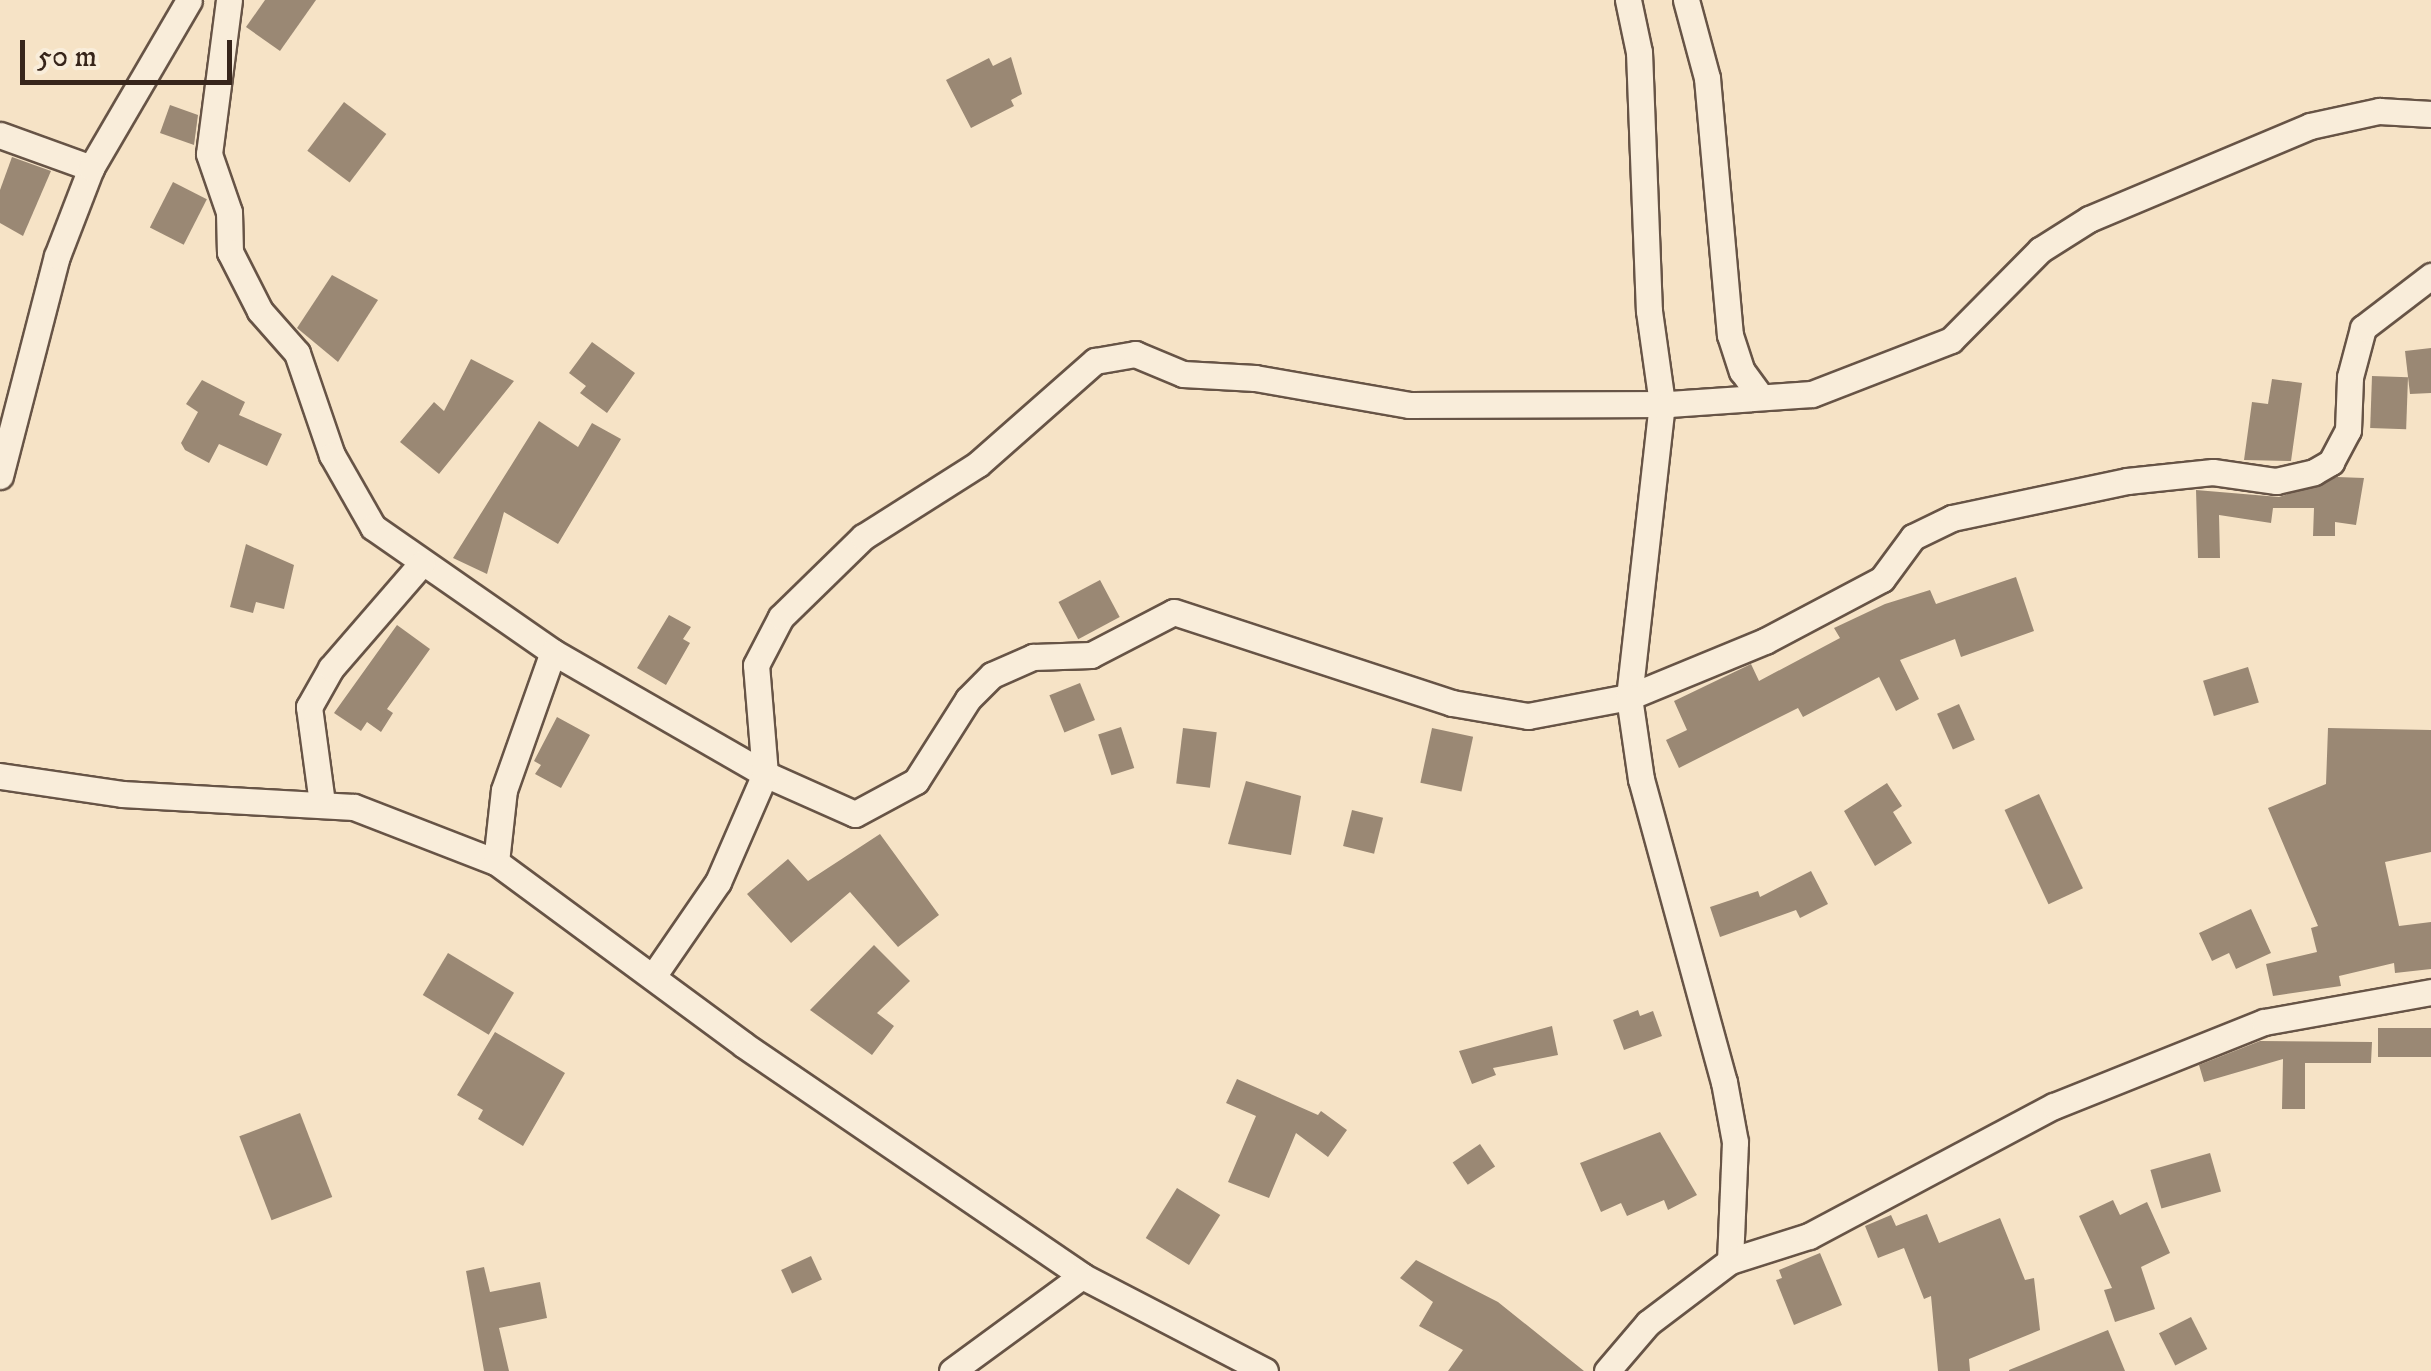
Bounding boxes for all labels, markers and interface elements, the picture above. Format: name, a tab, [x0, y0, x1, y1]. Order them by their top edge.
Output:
scale bar	[25, 20, 238, 82]
text: 50 m	[37, 39, 97, 76]

